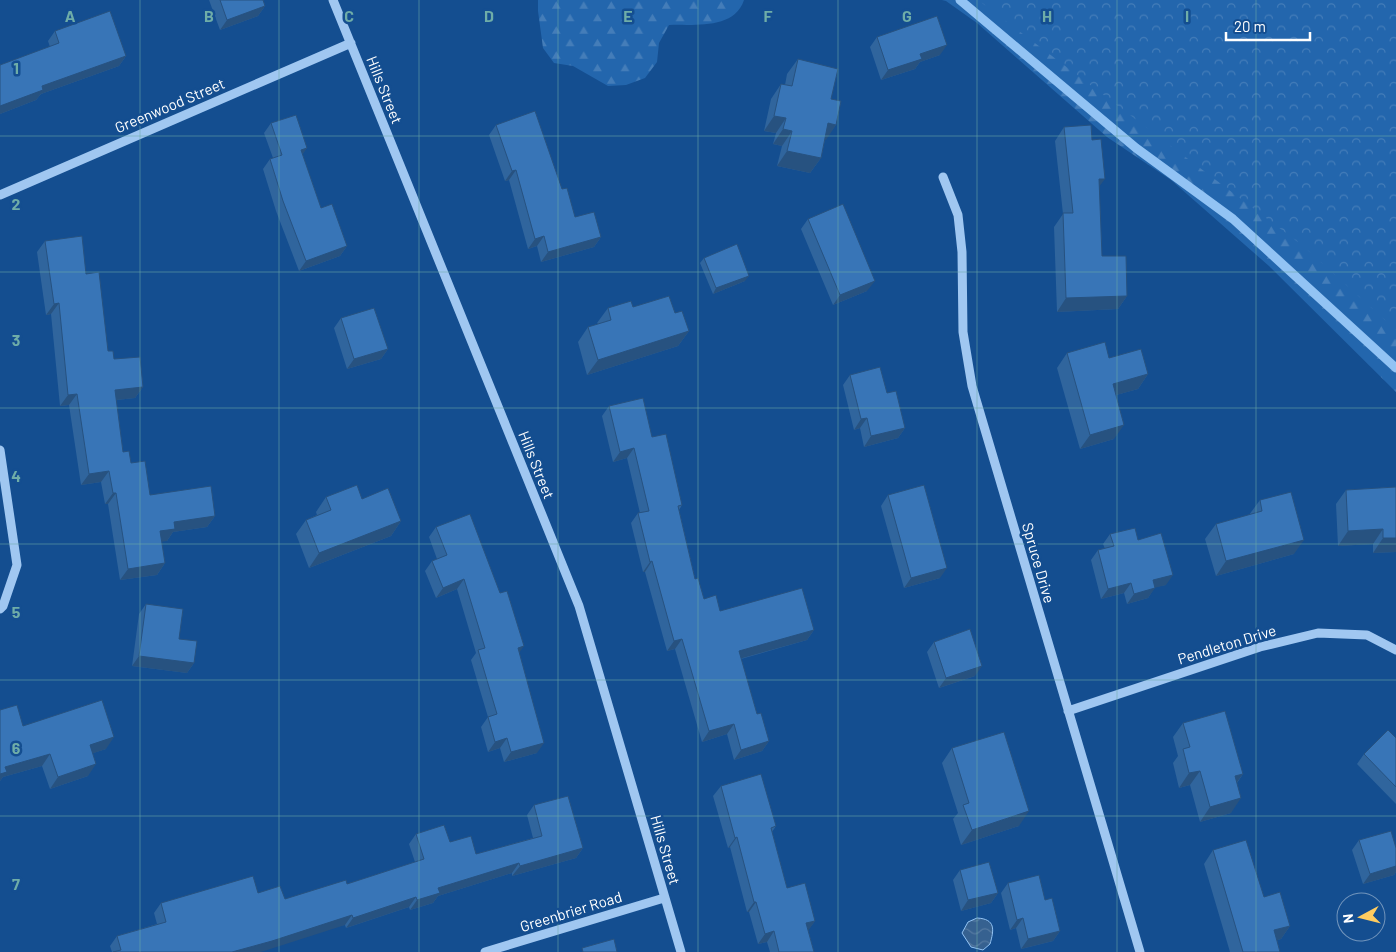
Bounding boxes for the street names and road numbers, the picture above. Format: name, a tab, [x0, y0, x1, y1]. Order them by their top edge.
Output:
street label: Hills Street	[363, 53, 407, 126]
street label: Greenwood Street	[112, 74, 227, 136]
street label: Hills Street	[515, 428, 559, 501]
street label: Spruce Drive	[1019, 520, 1059, 605]
street label: Pendleton Drive	[1175, 621, 1278, 668]
street label: Hills Street	[647, 813, 684, 887]
street label: Greenbrier Road	[518, 887, 624, 935]

